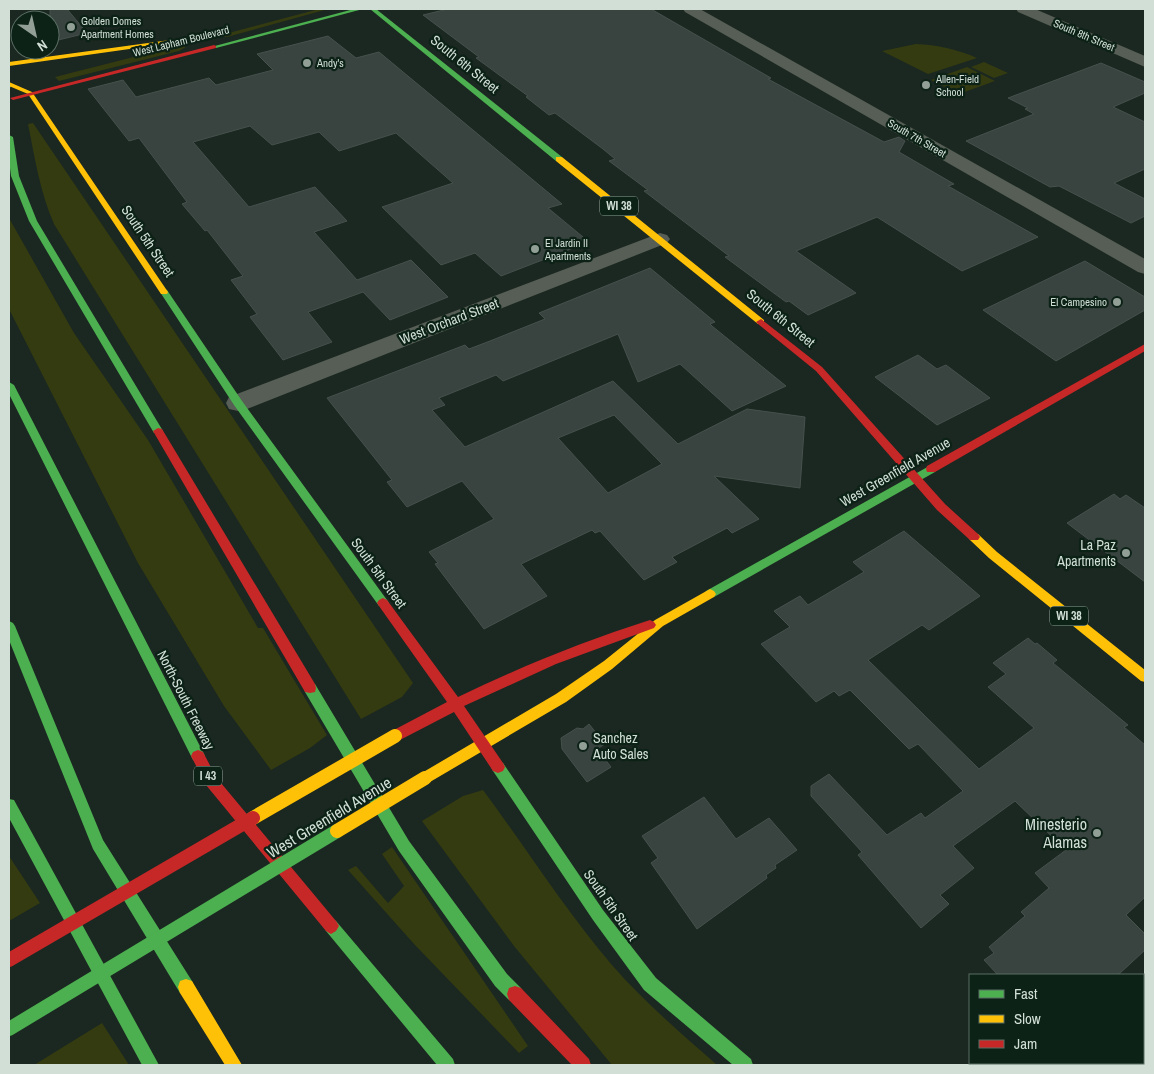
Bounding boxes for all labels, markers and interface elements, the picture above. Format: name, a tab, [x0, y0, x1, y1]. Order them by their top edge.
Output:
north arrow	[10, 10, 60, 60]
place label: Golden Domes Apartment Homes	[80, 14, 154, 41]
street label: South 8th Street	[1051, 16, 1117, 54]
marker: Golden Domes Apartment Homes	[65, 21, 77, 33]
street label: West Lapham Boulevard	[131, 22, 231, 60]
street label: South 6th Street	[427, 31, 503, 97]
text: N	[34, 36, 51, 56]
place label: Andy's	[316, 56, 344, 70]
marker: Andy's	[301, 57, 313, 69]
place label: Allen-Field School	[935, 72, 979, 99]
marker: Allen-Field School	[920, 79, 932, 91]
street label: South 7th Street	[885, 116, 949, 161]
road number: WI 38	[600, 197, 638, 216]
street label: South 5th Street	[117, 202, 179, 280]
place label: El Jardin II Apartments	[544, 236, 592, 263]
marker: El Jardin II Apartments	[529, 243, 541, 255]
street label: South 6th Street	[743, 285, 819, 351]
street label: West Orchard Street	[397, 294, 501, 348]
place label: El Campesino	[1050, 295, 1107, 309]
marker: El Campesino	[1111, 296, 1123, 308]
street label: West Greenfield Avenue	[837, 433, 953, 511]
street label: South 5th Street	[347, 534, 411, 612]
place label: La Paz Apartments	[1056, 536, 1116, 570]
marker: La Paz Apartments	[1120, 547, 1132, 559]
road number: WI 38	[1050, 606, 1088, 626]
street label: North-South Freeway	[153, 647, 219, 753]
place label: Sanchez Auto Sales	[592, 729, 649, 763]
marker: Sanchez Auto Sales	[577, 740, 589, 752]
road number: I 43	[194, 766, 222, 786]
street label: West Greenfield Avenue	[263, 771, 395, 863]
place label: Minesterio Alamas	[1025, 813, 1087, 853]
marker: Minesterio Alamas	[1091, 827, 1103, 839]
street label: South 5th Street	[580, 866, 642, 944]
legend	[969, 974, 1144, 1064]
text: Fast	[1014, 983, 1038, 1004]
text: Slow	[1014, 1008, 1041, 1029]
text: Jam	[1014, 1033, 1037, 1054]

